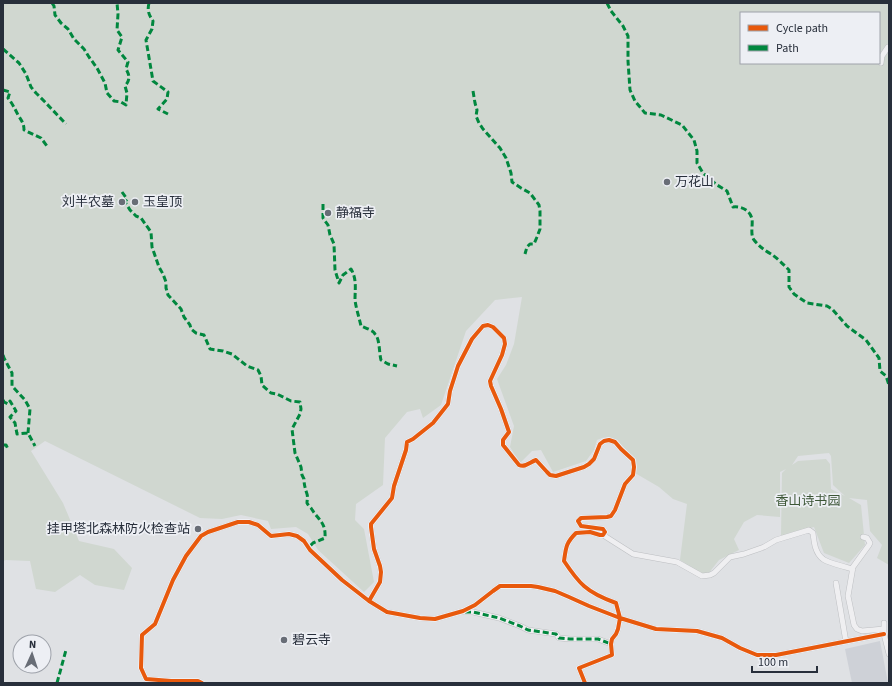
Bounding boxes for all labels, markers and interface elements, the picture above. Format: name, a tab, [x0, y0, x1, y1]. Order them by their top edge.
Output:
legend	[740, 12, 880, 64]
text: Cycle path	[776, 20, 828, 37]
text: Path	[776, 40, 799, 57]
place label: 万花山	[675, 173, 714, 191]
marker: 万花山	[662, 177, 672, 187]
place label: 刘半农墓	[62, 193, 114, 211]
place label: 玉皇顶	[143, 193, 182, 211]
marker: 刘半农墓	[117, 197, 127, 207]
marker: 玉皇顶	[130, 197, 140, 207]
place label: 静福寺	[336, 204, 375, 222]
marker: 静福寺	[323, 208, 333, 218]
park label: 香山诗书园	[775, 492, 841, 510]
place label: 挂甲塔北森林防火检查站	[47, 520, 190, 538]
marker: 挂甲塔北森林防火检查站	[193, 524, 203, 534]
place label: 碧云寺	[292, 631, 331, 649]
north arrow	[12, 634, 52, 674]
marker: 碧云寺	[279, 635, 289, 645]
text: N	[28, 637, 37, 652]
scale bar	[752, 648, 817, 674]
text: 100 m	[758, 654, 788, 671]

